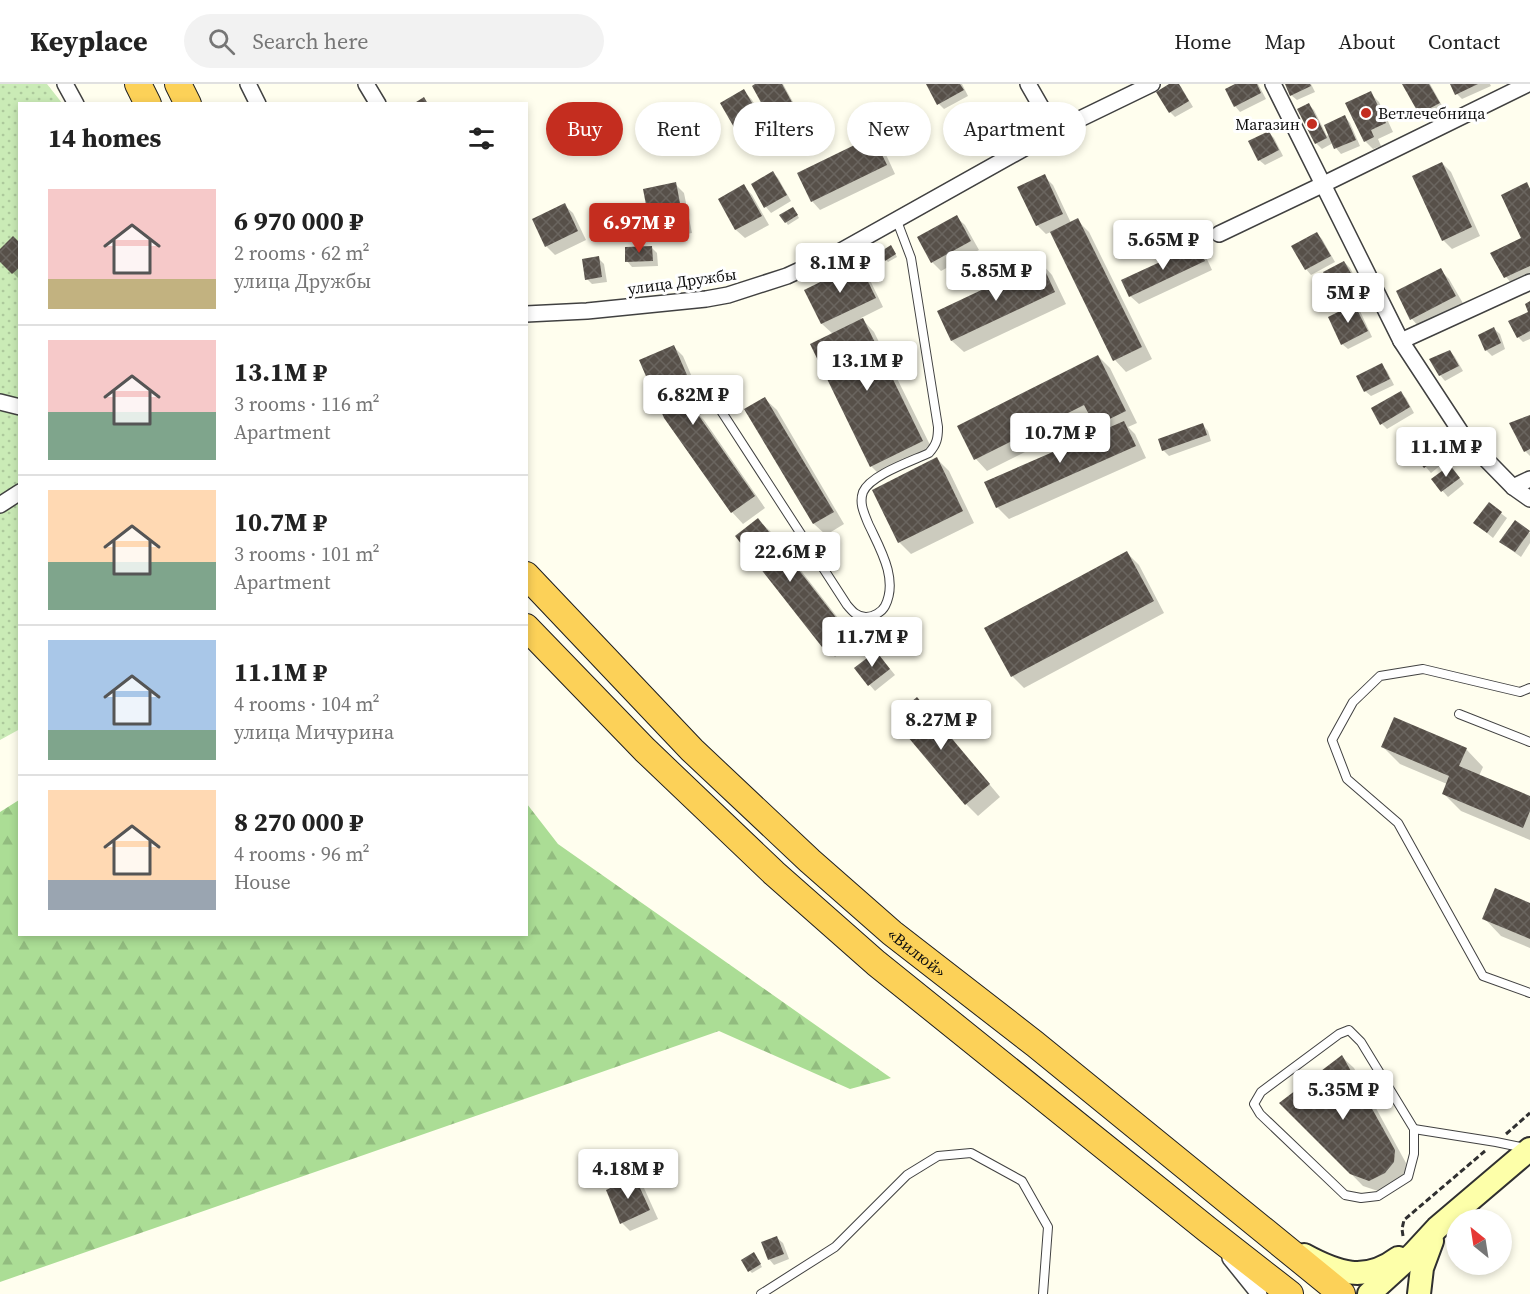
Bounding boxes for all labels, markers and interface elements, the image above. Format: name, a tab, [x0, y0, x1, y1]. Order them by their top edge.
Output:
search box	[184, 14, 604, 68]
text: Keyplace	[30, 22, 148, 60]
icon: search	[205, 25, 238, 58]
text: Search here	[253, 26, 369, 56]
text: Home	[1174, 27, 1232, 56]
text: Map	[1265, 27, 1306, 56]
text: About	[1339, 27, 1395, 56]
text: Contact	[1428, 27, 1500, 56]
chip: Buy	[546, 102, 623, 156]
chip: Rent	[635, 102, 721, 156]
chip: Filters	[733, 102, 835, 156]
chip: New	[847, 102, 931, 156]
chip: Apartment	[943, 102, 1086, 156]
place label: Ветлечебница	[1378, 102, 1486, 124]
marker: Ветлечебница	[1359, 106, 1373, 120]
place label: Магазин	[1235, 113, 1300, 135]
marker: Магазин	[1305, 117, 1319, 131]
text: 14 homes	[48, 120, 161, 156]
icon: filters	[465, 122, 498, 155]
text: 6 970 000 ₽	[234, 203, 363, 239]
pin: 6.97M ₽	[584, 203, 694, 254]
text: 6.97M ₽	[603, 208, 675, 236]
icon: home	[96, 213, 168, 285]
pin: 5.65M ₽	[1108, 220, 1218, 271]
text: 5.65M ₽	[1127, 225, 1199, 253]
text: 2 rooms · 62 m²	[234, 239, 370, 267]
pin: 8.1M ₽	[791, 243, 889, 294]
text: 8.1M ₽	[810, 248, 870, 276]
pin: 5.85M ₽	[941, 251, 1051, 302]
text: 5.85M ₽	[960, 256, 1032, 284]
street label: улица Дружбы	[626, 262, 738, 300]
text: улица Дружбы	[234, 267, 371, 295]
pin: 5M ₽	[1312, 273, 1384, 324]
text: 5M ₽	[1326, 278, 1370, 306]
pin: 13.1M ₽	[812, 341, 922, 392]
text: 13.1M ₽	[831, 346, 903, 374]
text: 13.1M ₽	[234, 354, 327, 390]
icon: home	[96, 364, 168, 436]
pin: 6.82M ₽	[638, 375, 748, 426]
text: 6.82M ₽	[657, 380, 729, 408]
text: 3 rooms · 116 m²	[234, 390, 380, 418]
pin: 10.7M ₽	[1005, 413, 1115, 464]
text: Apartment	[234, 418, 331, 446]
text: 10.7M ₽	[1024, 418, 1096, 446]
pin: 11.1M ₽	[1391, 427, 1501, 478]
text: 11.1M ₽	[1410, 432, 1482, 460]
text: 10.7M ₽	[234, 504, 327, 540]
icon: home	[96, 514, 168, 586]
pin: 22.6M ₽	[735, 532, 845, 583]
text: 22.6M ₽	[754, 537, 826, 565]
text: 3 rooms · 101 m²	[234, 540, 380, 568]
text: Apartment	[234, 568, 331, 596]
pin: 11.7M ₽	[817, 617, 927, 668]
text: 11.7M ₽	[836, 622, 908, 650]
text: 11.1M ₽	[234, 654, 327, 690]
icon: home	[96, 664, 168, 736]
text: 4 rooms · 104 m²	[234, 690, 380, 718]
pin: 8.27M ₽	[886, 700, 996, 751]
text: 8.27M ₽	[905, 705, 977, 733]
text: улица Мичурина	[234, 718, 394, 746]
text: 8 270 000 ₽	[234, 804, 363, 840]
icon: home	[96, 814, 168, 886]
text: 4 rooms · 96 m²	[234, 840, 370, 868]
text: House	[234, 868, 291, 896]
street label: «Вилюй»	[883, 923, 951, 982]
pin: 5.35M ₽	[1288, 1070, 1398, 1121]
text: 5.35M ₽	[1307, 1075, 1379, 1103]
pin: 4.18M ₽	[573, 1149, 683, 1200]
text: 4.18M ₽	[592, 1154, 664, 1182]
north arrow	[1446, 1209, 1512, 1275]
map controls	[1446, 1209, 1512, 1275]

